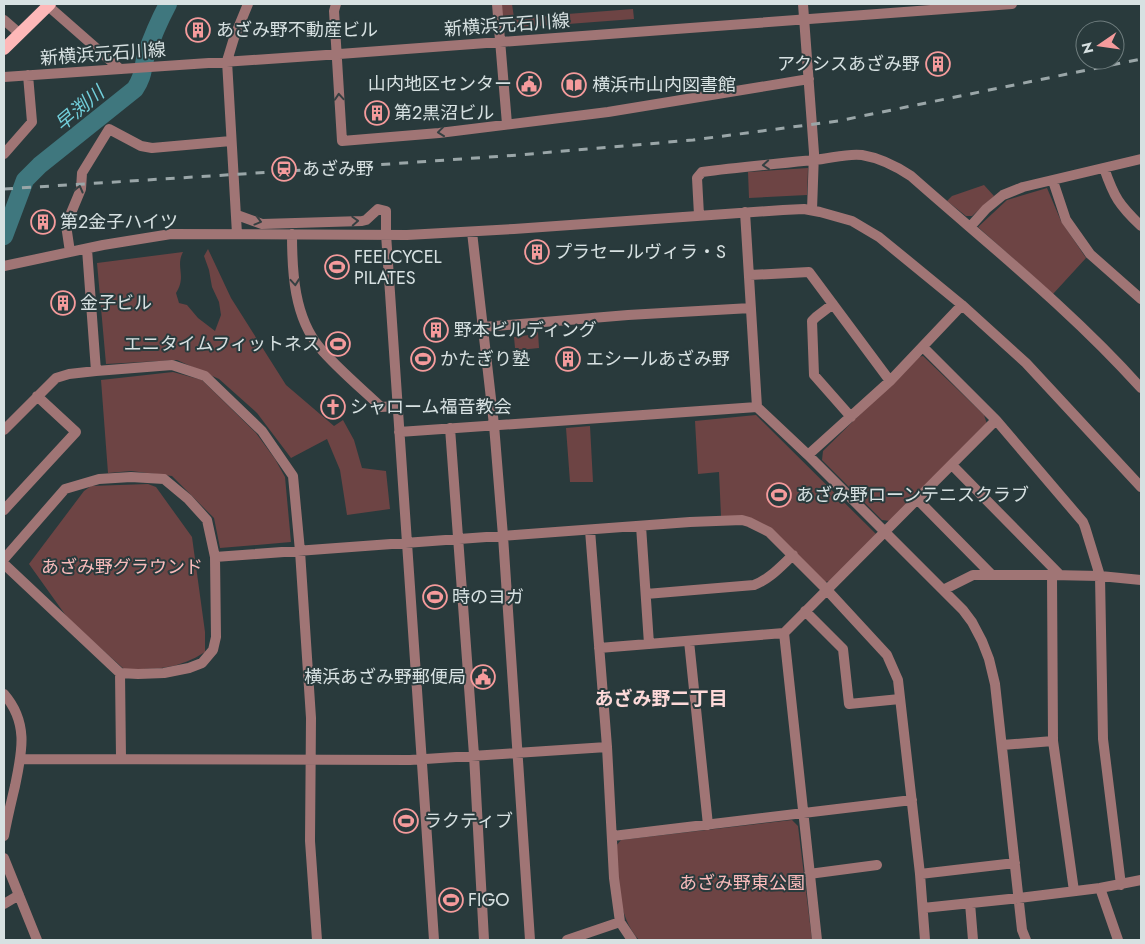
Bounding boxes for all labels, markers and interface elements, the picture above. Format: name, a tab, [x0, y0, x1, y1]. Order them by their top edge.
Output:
street label: 新横浜元石川線	[443, 8, 571, 42]
building icon: あざみ野不動産ビル	[185, 17, 211, 43]
place label: あざみ野不動産ビル	[216, 17, 378, 43]
north arrow	[1075, 20, 1125, 70]
street label: 新横浜元石川線	[39, 37, 167, 71]
text: N	[1076, 40, 1098, 56]
place label: アクシスあざみ野	[777, 51, 920, 77]
building icon: アクシスあざみ野	[925, 51, 951, 77]
place label: 山内地区センター	[368, 71, 512, 97]
public building icon: 山内地区センター	[516, 71, 542, 97]
library icon: 横浜市山内図書館	[561, 72, 587, 98]
place label: 横浜市山内図書館	[592, 72, 736, 98]
water label: 早渕川	[49, 78, 111, 137]
one-way arrow	[334, 93, 345, 101]
building icon: 第2黒沼ビル	[364, 100, 390, 126]
place label: 第2黒沼ビル	[394, 100, 494, 126]
one-way arrow	[437, 126, 445, 137]
station icon: あざみ野	[271, 156, 297, 182]
place label: あざみ野	[302, 156, 374, 182]
one-way arrow	[762, 159, 770, 170]
one-way arrow	[74, 185, 84, 194]
building icon: 第2金子ハイツ	[30, 209, 56, 235]
place label: 第2金子ハイツ	[60, 209, 178, 235]
one-way arrow	[253, 216, 261, 226]
one-way arrow	[351, 216, 359, 227]
building icon: プラセールヴィラ・S	[524, 239, 550, 265]
place label: プラセールヴィラ・S	[554, 239, 726, 265]
place label: FEELCYCEL PILATES	[354, 244, 442, 291]
sports icon: FEELCYCEL PILATES	[324, 254, 350, 280]
one-way arrow	[289, 279, 300, 287]
building icon: 金子ビル	[50, 290, 76, 316]
place label: 金子ビル	[80, 290, 152, 316]
building icon: 野本ビルディング	[423, 317, 449, 343]
place label: 野本ビルディング	[454, 317, 597, 343]
place label: エニタイムフィットネス	[124, 331, 320, 357]
sports icon: エニタイムフィットネス	[325, 331, 351, 357]
sports icon: かたぎり塾	[410, 346, 436, 372]
place label: かたぎり塾	[440, 346, 530, 372]
building icon: エシールあざみ野	[555, 346, 581, 372]
place label: エシールあざみ野	[586, 346, 730, 372]
church icon: シャローム福音教会	[320, 394, 346, 420]
place label: シャローム福音教会	[350, 394, 511, 420]
sports icon: あざみ野ローンテニスクラブ	[766, 482, 792, 508]
place label: あざみ野ローンテニスクラブ	[796, 482, 1029, 508]
park label: あざみ野グラウンド	[41, 554, 203, 580]
sports icon: 時のヨガ	[422, 584, 448, 610]
place label: 時のヨガ	[452, 584, 524, 610]
place label: 横浜あざみ野郵便局	[304, 664, 466, 690]
public building icon: 横浜あざみ野郵便局	[470, 664, 496, 690]
district label: あざみ野二丁目	[594, 685, 728, 712]
sports icon: ラクティブ	[393, 808, 419, 834]
place label: ラクティブ	[424, 808, 513, 834]
park label: あざみ野東公園	[679, 870, 805, 896]
sports icon: FIGO	[438, 887, 464, 913]
place label: FIGO	[468, 887, 510, 913]

